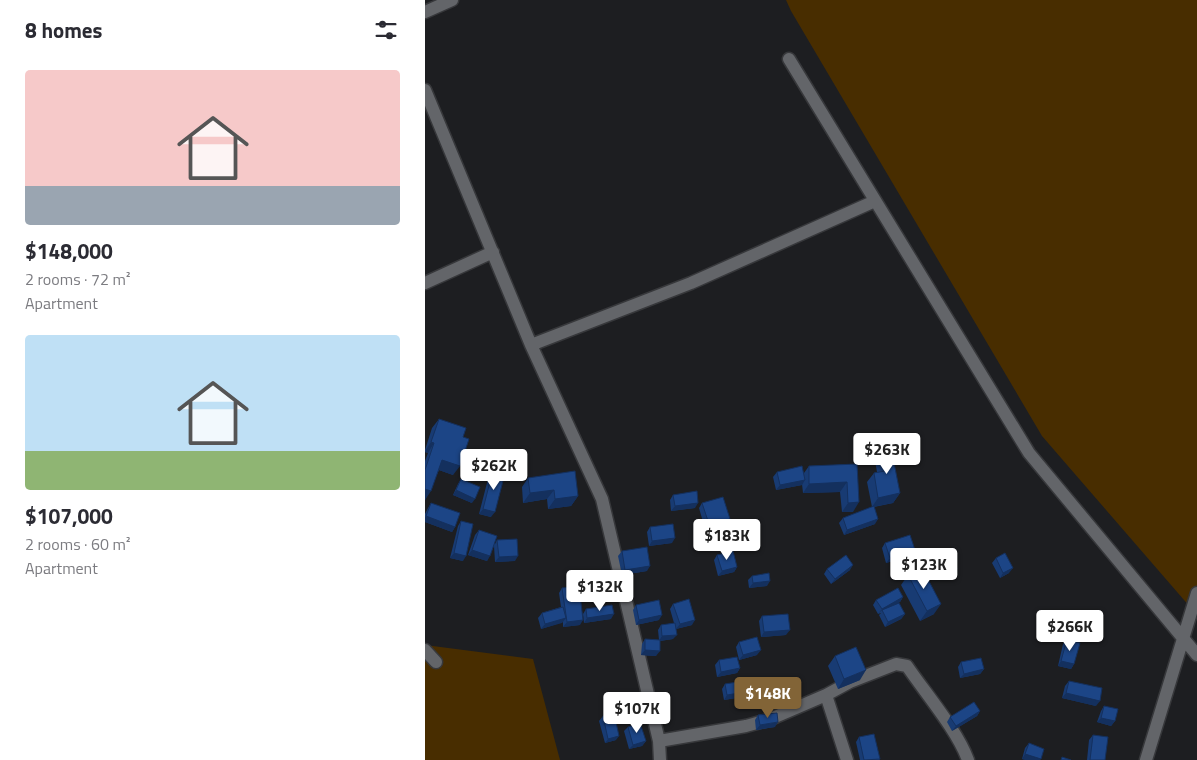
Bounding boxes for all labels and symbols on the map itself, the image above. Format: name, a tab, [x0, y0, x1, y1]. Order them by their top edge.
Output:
pin: $263K	[852, 432, 922, 475]
pin: $262K	[459, 448, 529, 491]
pin: $183K	[692, 518, 762, 561]
pin: $123K	[889, 548, 959, 590]
pin: $132K	[565, 570, 635, 612]
pin: $266K	[1035, 610, 1105, 652]
pin: $148K	[733, 676, 803, 719]
pin: $107K	[602, 692, 672, 734]

